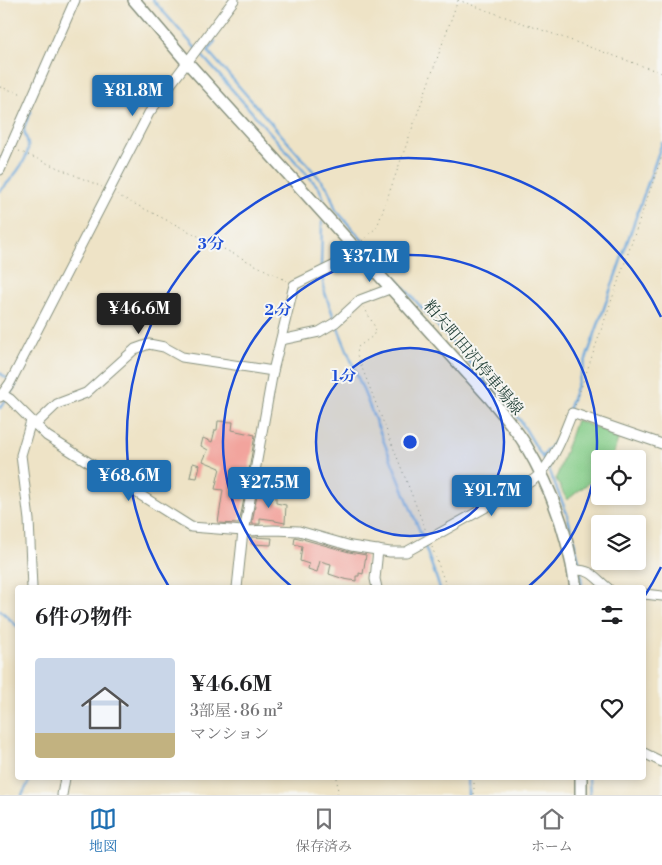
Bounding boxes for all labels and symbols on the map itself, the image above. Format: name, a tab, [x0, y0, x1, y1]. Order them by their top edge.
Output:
pin: ¥81.8M	[92, 74, 174, 117]
text: 3 分	[198, 235, 224, 254]
pin: ¥37.1M	[329, 240, 411, 283]
pin: ¥46.6M	[98, 292, 180, 335]
street label: 粕矢町田沢停車場線	[419, 296, 527, 419]
text: 2 分	[265, 301, 291, 320]
text: 1 分	[332, 367, 356, 386]
centre of rings	[401, 433, 419, 451]
pin: ¥68.6M	[88, 460, 170, 502]
pin: ¥27.5M	[228, 466, 310, 509]
pin: ¥91.7M	[451, 474, 533, 517]

